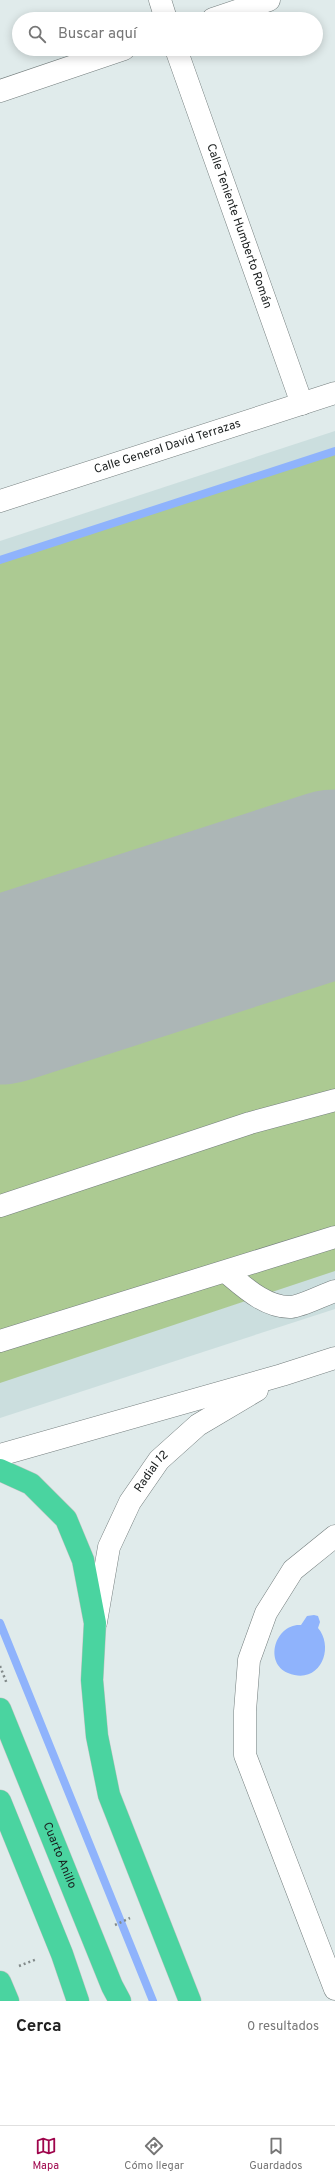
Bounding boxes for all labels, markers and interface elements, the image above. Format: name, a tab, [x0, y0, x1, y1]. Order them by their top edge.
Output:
search box	[12, 12, 323, 56]
icon: search	[26, 23, 48, 45]
text: Buscar aquí	[58, 25, 137, 44]
street label: Calle Teniente Humberto Román	[202, 142, 275, 311]
street label: Calle General David Terrazas	[92, 416, 243, 478]
street label: Radial 12	[131, 1447, 172, 1496]
street label: Cuarto Anillo	[39, 1820, 80, 1891]
text: Cerca	[16, 2016, 62, 2038]
text: 0 resultados	[247, 2019, 319, 2035]
tab: Mapa	[33, 2135, 59, 2173]
tab: Cómo llegar	[124, 2135, 184, 2173]
tab: Guardados	[249, 2135, 302, 2173]

